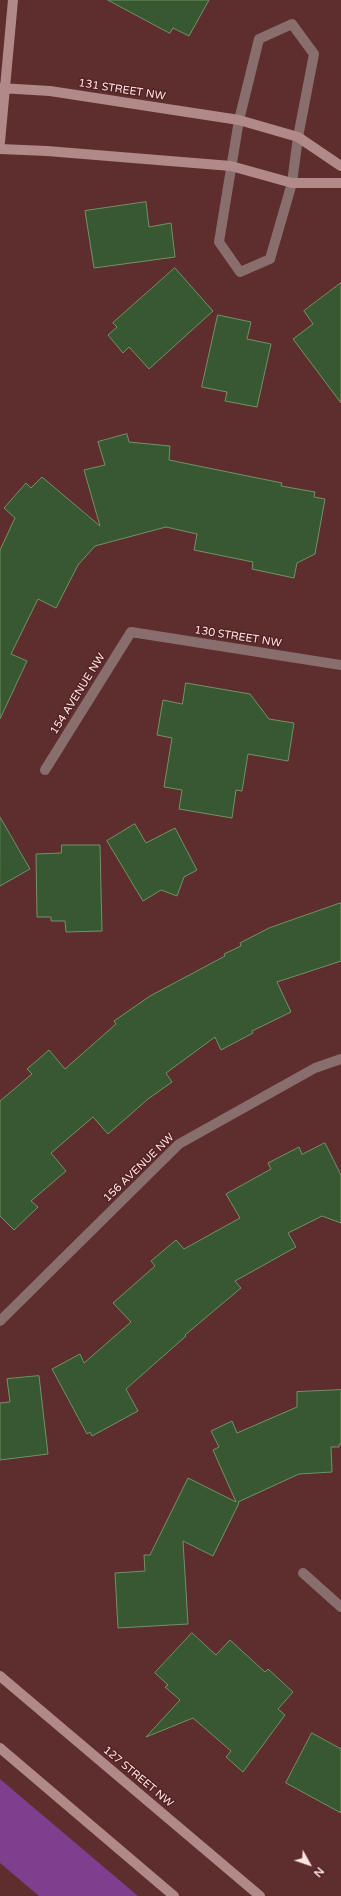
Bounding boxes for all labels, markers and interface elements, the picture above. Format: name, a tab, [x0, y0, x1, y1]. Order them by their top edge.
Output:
street label: 131 STREET NW	[77, 77, 167, 103]
street label: 130 STREET NW	[193, 624, 283, 650]
street label: 154 AVENUE NW	[48, 651, 108, 737]
street label: 156 AVENUE NW	[101, 1131, 177, 1205]
street label: 127 STREET NW	[100, 1744, 176, 1810]
north arrow	[289, 1844, 329, 1884]
text: N	[311, 1864, 326, 1880]

